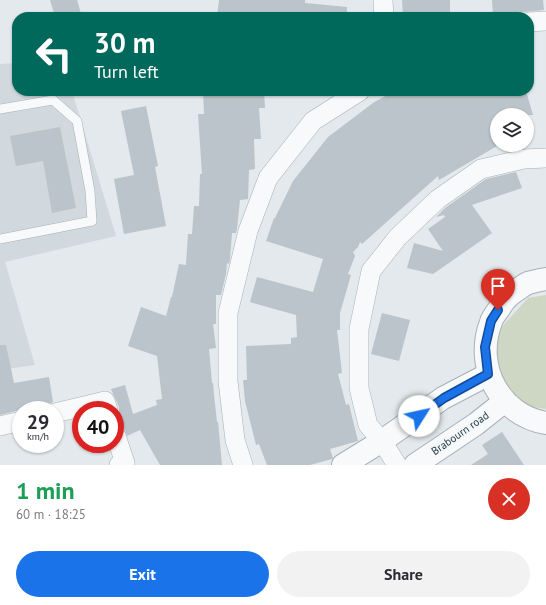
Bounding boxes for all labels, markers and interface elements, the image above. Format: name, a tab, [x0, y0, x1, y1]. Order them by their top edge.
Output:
text: 30 m	[94, 24, 155, 61]
icon: left	[28, 28, 80, 80]
text: Turn left	[94, 60, 159, 83]
map controls	[490, 108, 534, 152]
button: layers	[490, 108, 534, 152]
pin	[481, 269, 515, 310]
icon: arrive	[487, 275, 509, 297]
position arrow	[398, 395, 440, 437]
speed limit sign: 40	[72, 401, 124, 453]
street label: Brabourn road	[429, 408, 492, 458]
text: 29	[27, 409, 49, 435]
text: km/h	[27, 430, 49, 443]
text: 1 min	[16, 475, 75, 506]
button: close	[488, 478, 530, 520]
text: 60 m · 18:25	[16, 506, 86, 523]
button: Exit	[16, 551, 269, 597]
button: Share	[277, 551, 530, 597]

